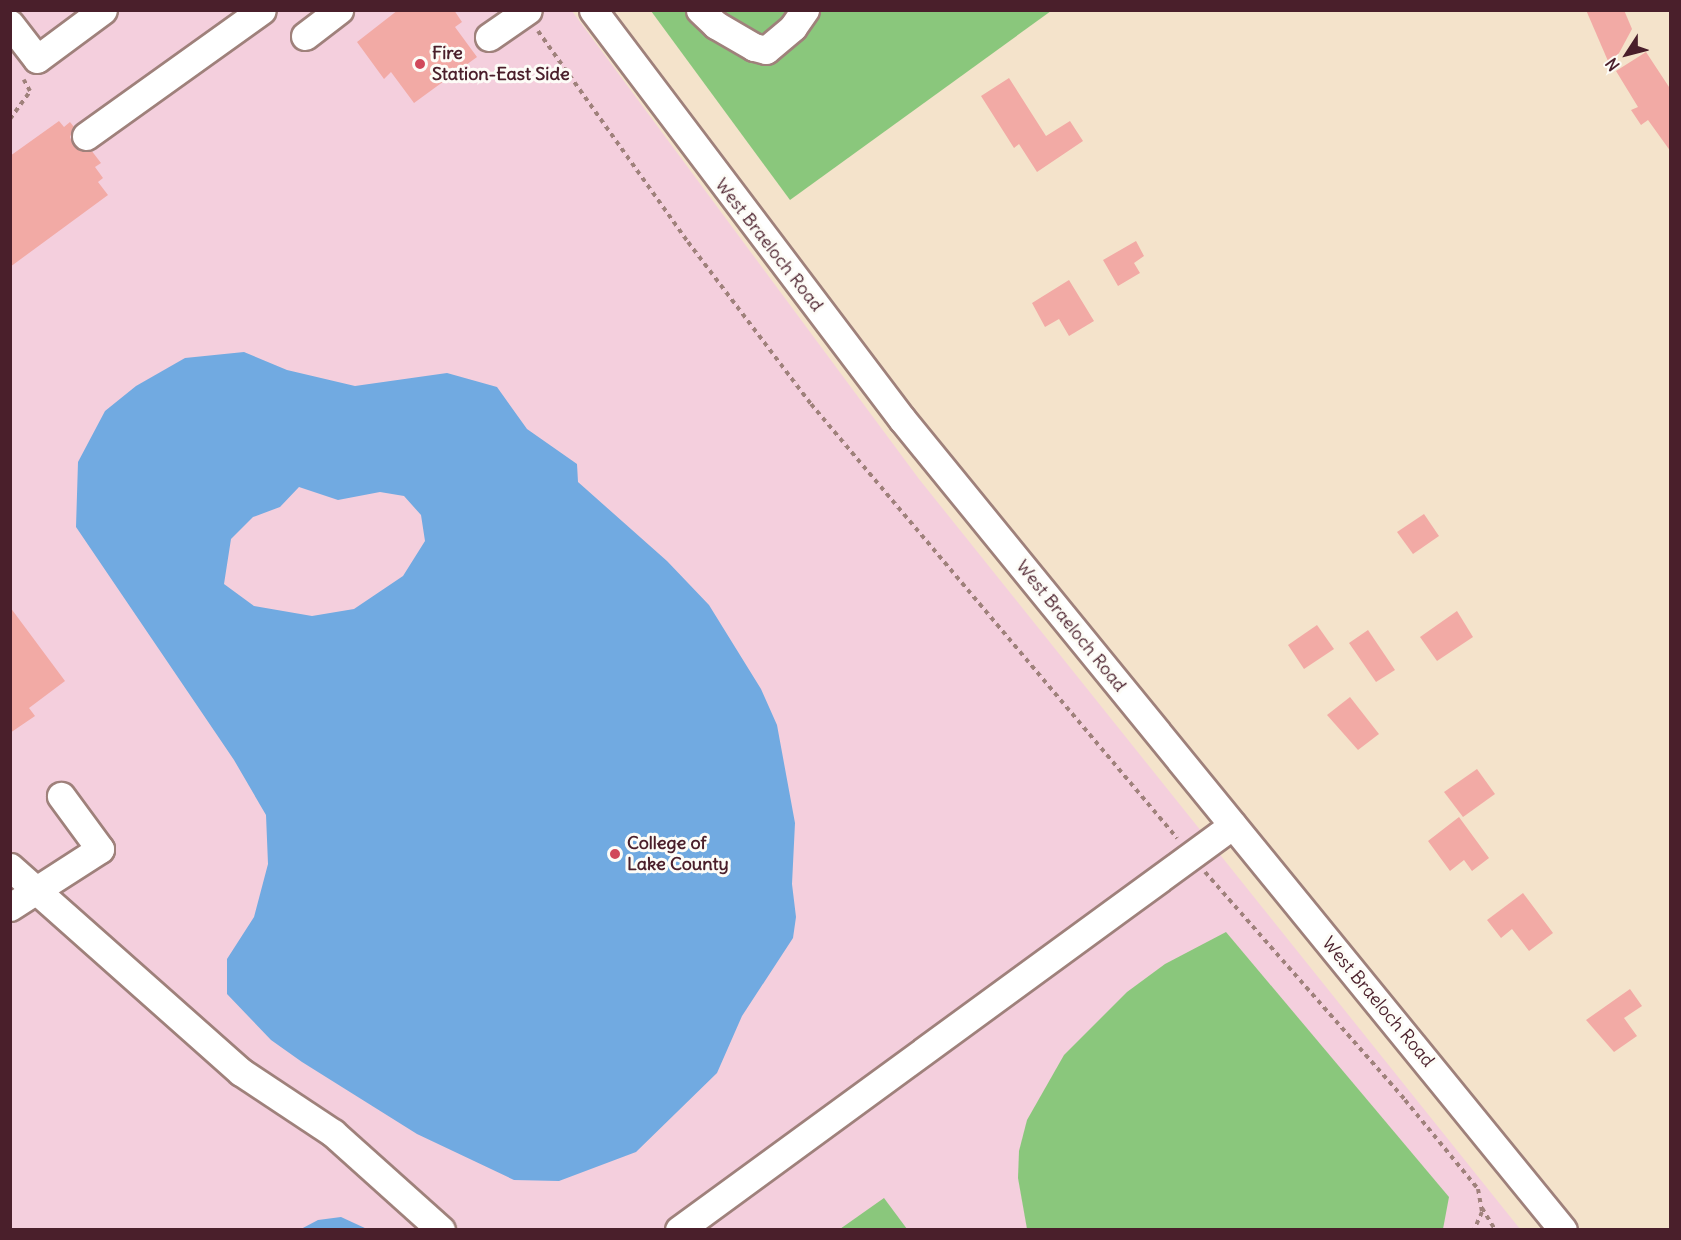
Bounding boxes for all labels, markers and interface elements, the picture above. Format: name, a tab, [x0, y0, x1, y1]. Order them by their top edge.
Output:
north arrow	[1597, 24, 1657, 84]
place label: Fire Station-East Side	[432, 43, 570, 86]
text: N	[1601, 54, 1624, 75]
marker: Fire Station-East Side	[413, 57, 427, 71]
street label: West Braeloch Road	[710, 174, 828, 316]
street label: West Braeloch Road	[1011, 556, 1131, 696]
place label: College of Lake County	[627, 833, 729, 876]
marker: College of Lake County	[608, 847, 622, 861]
street label: West Braeloch Road	[1317, 933, 1439, 1071]

